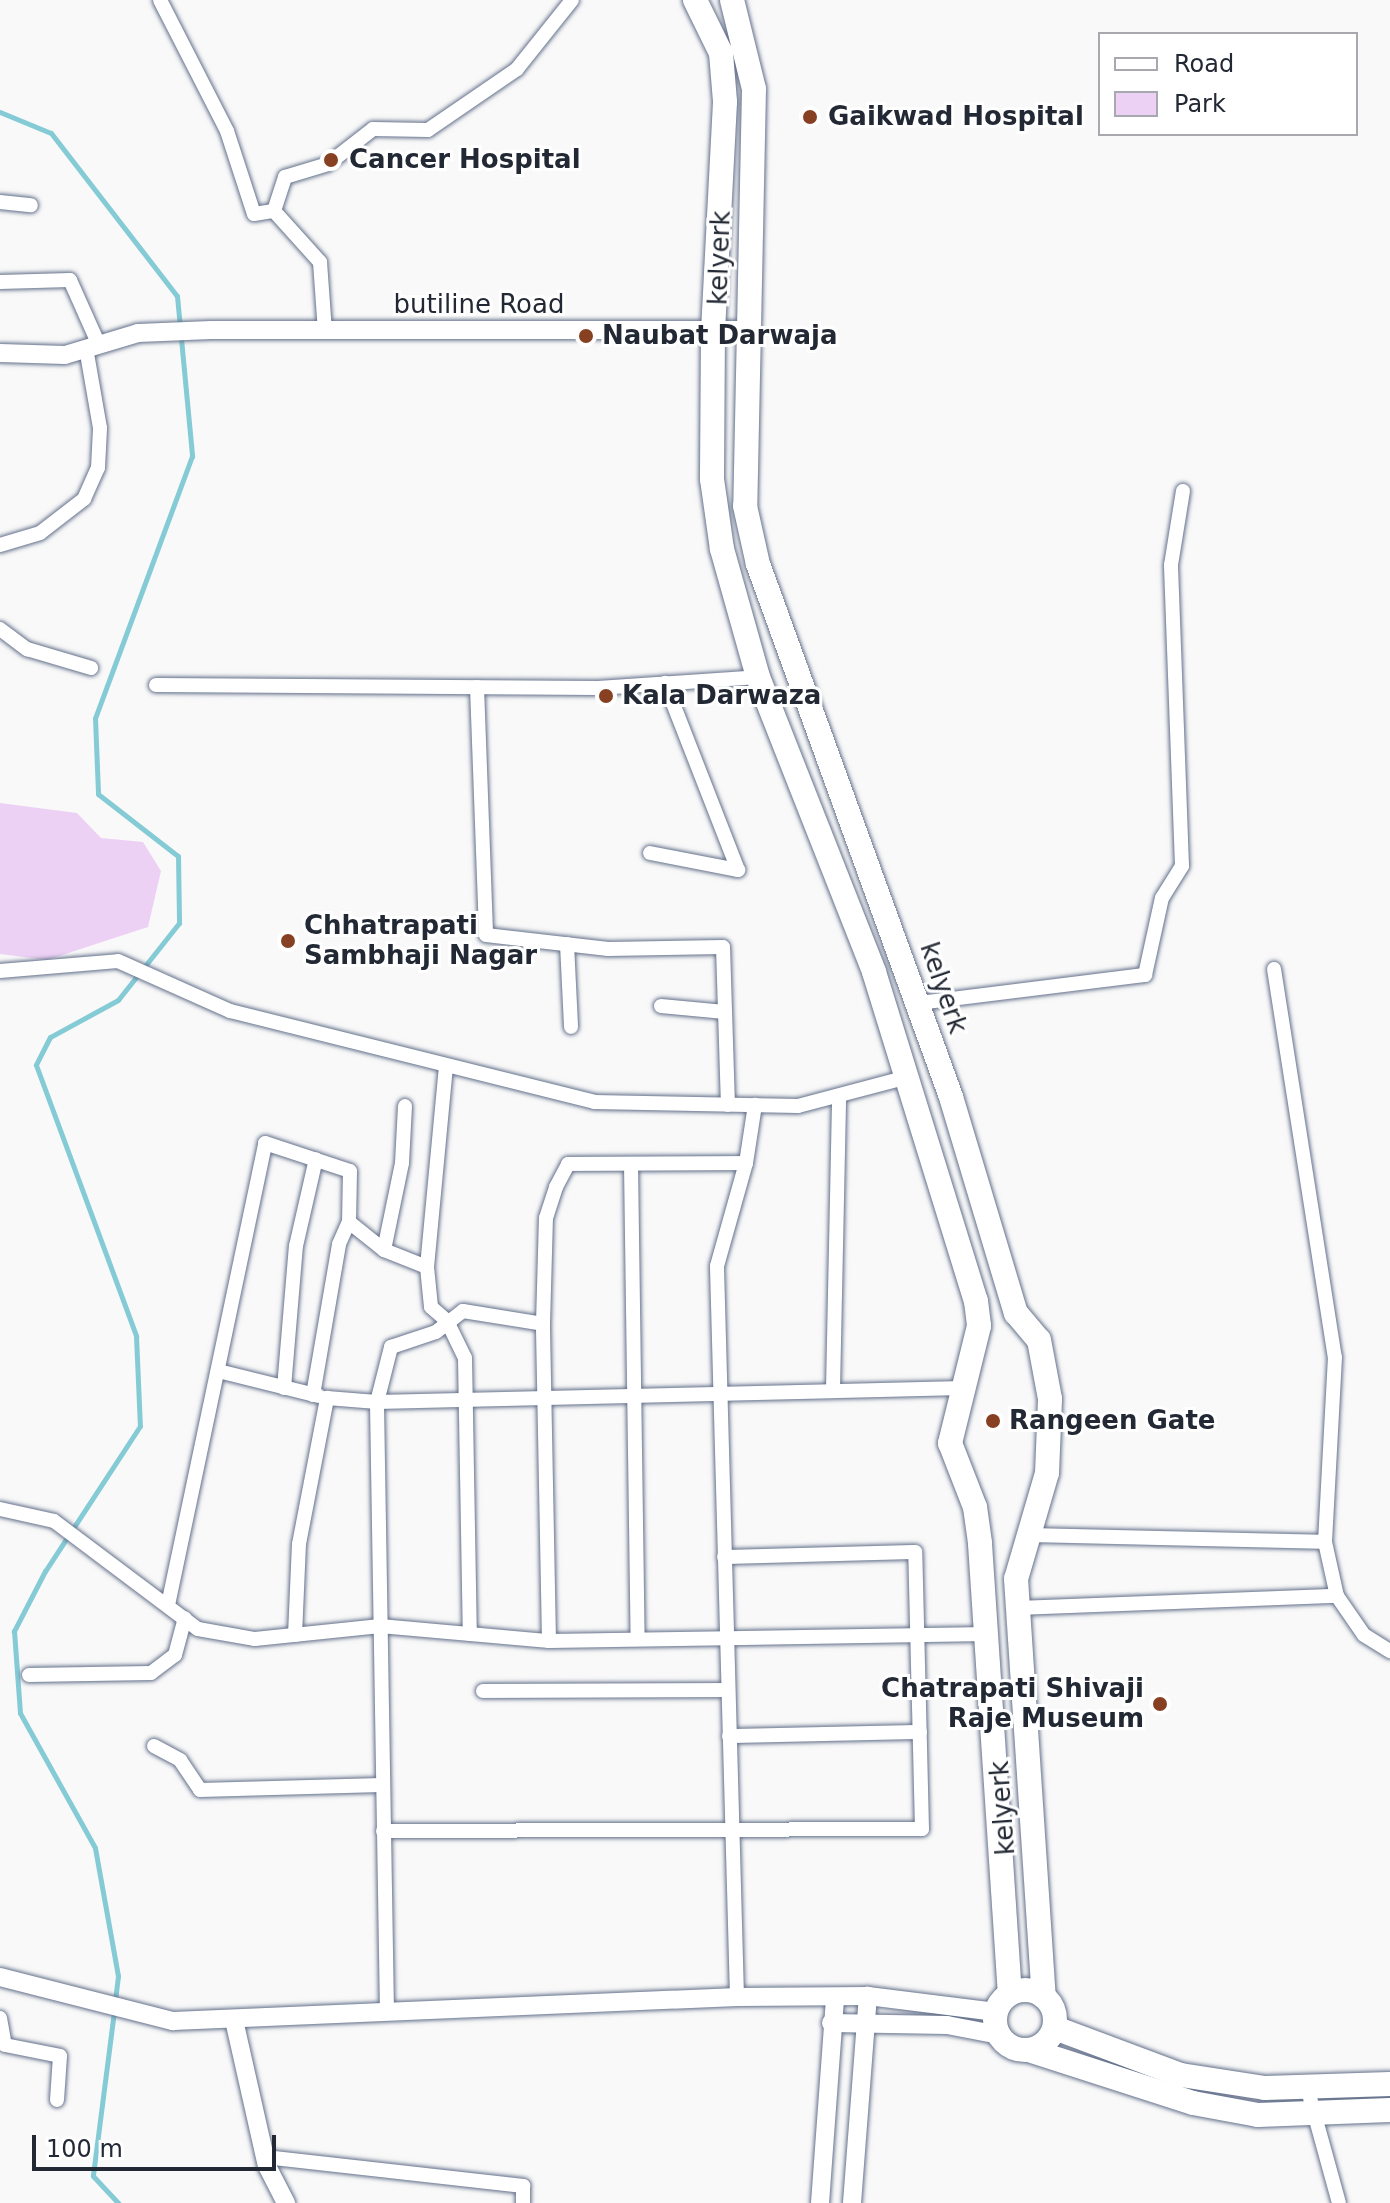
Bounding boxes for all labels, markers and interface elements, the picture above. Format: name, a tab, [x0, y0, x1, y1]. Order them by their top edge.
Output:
legend	[1098, 32, 1358, 136]
text: Road	[1174, 50, 1234, 78]
text: Park	[1174, 90, 1226, 118]
place label: Gaikwad Hospital	[828, 101, 1084, 133]
marker: Gaikwad Hospital	[799, 106, 821, 128]
place label: Cancer Hospital	[349, 144, 581, 176]
marker: Cancer Hospital	[320, 149, 342, 171]
street label: kelyerk	[703, 210, 737, 306]
street label: butiline Road	[394, 289, 564, 321]
place label: Naubat Darwaja	[602, 320, 837, 352]
marker: Naubat Darwaja	[577, 327, 595, 345]
place label: Kala Darwaza	[622, 680, 821, 712]
marker: Kala Darwaza	[597, 687, 615, 705]
place label: Chhatrapati Sambhaji Nagar	[304, 910, 537, 972]
marker: Chhatrapati Sambhaji Nagar	[279, 932, 297, 950]
street label: kelyerk	[913, 938, 973, 1038]
place label: Rangeen Gate	[1009, 1405, 1215, 1437]
marker: Rangeen Gate	[984, 1412, 1002, 1430]
place label: Chatrapati Shivaji Raje Museum	[881, 1673, 1144, 1734]
marker: Chatrapati Shivaji Raje Museum	[1151, 1695, 1169, 1713]
street label: kelyerk	[984, 1760, 1022, 1856]
scale bar	[36, 2119, 280, 2169]
text: 100 m	[46, 2135, 123, 2163]

